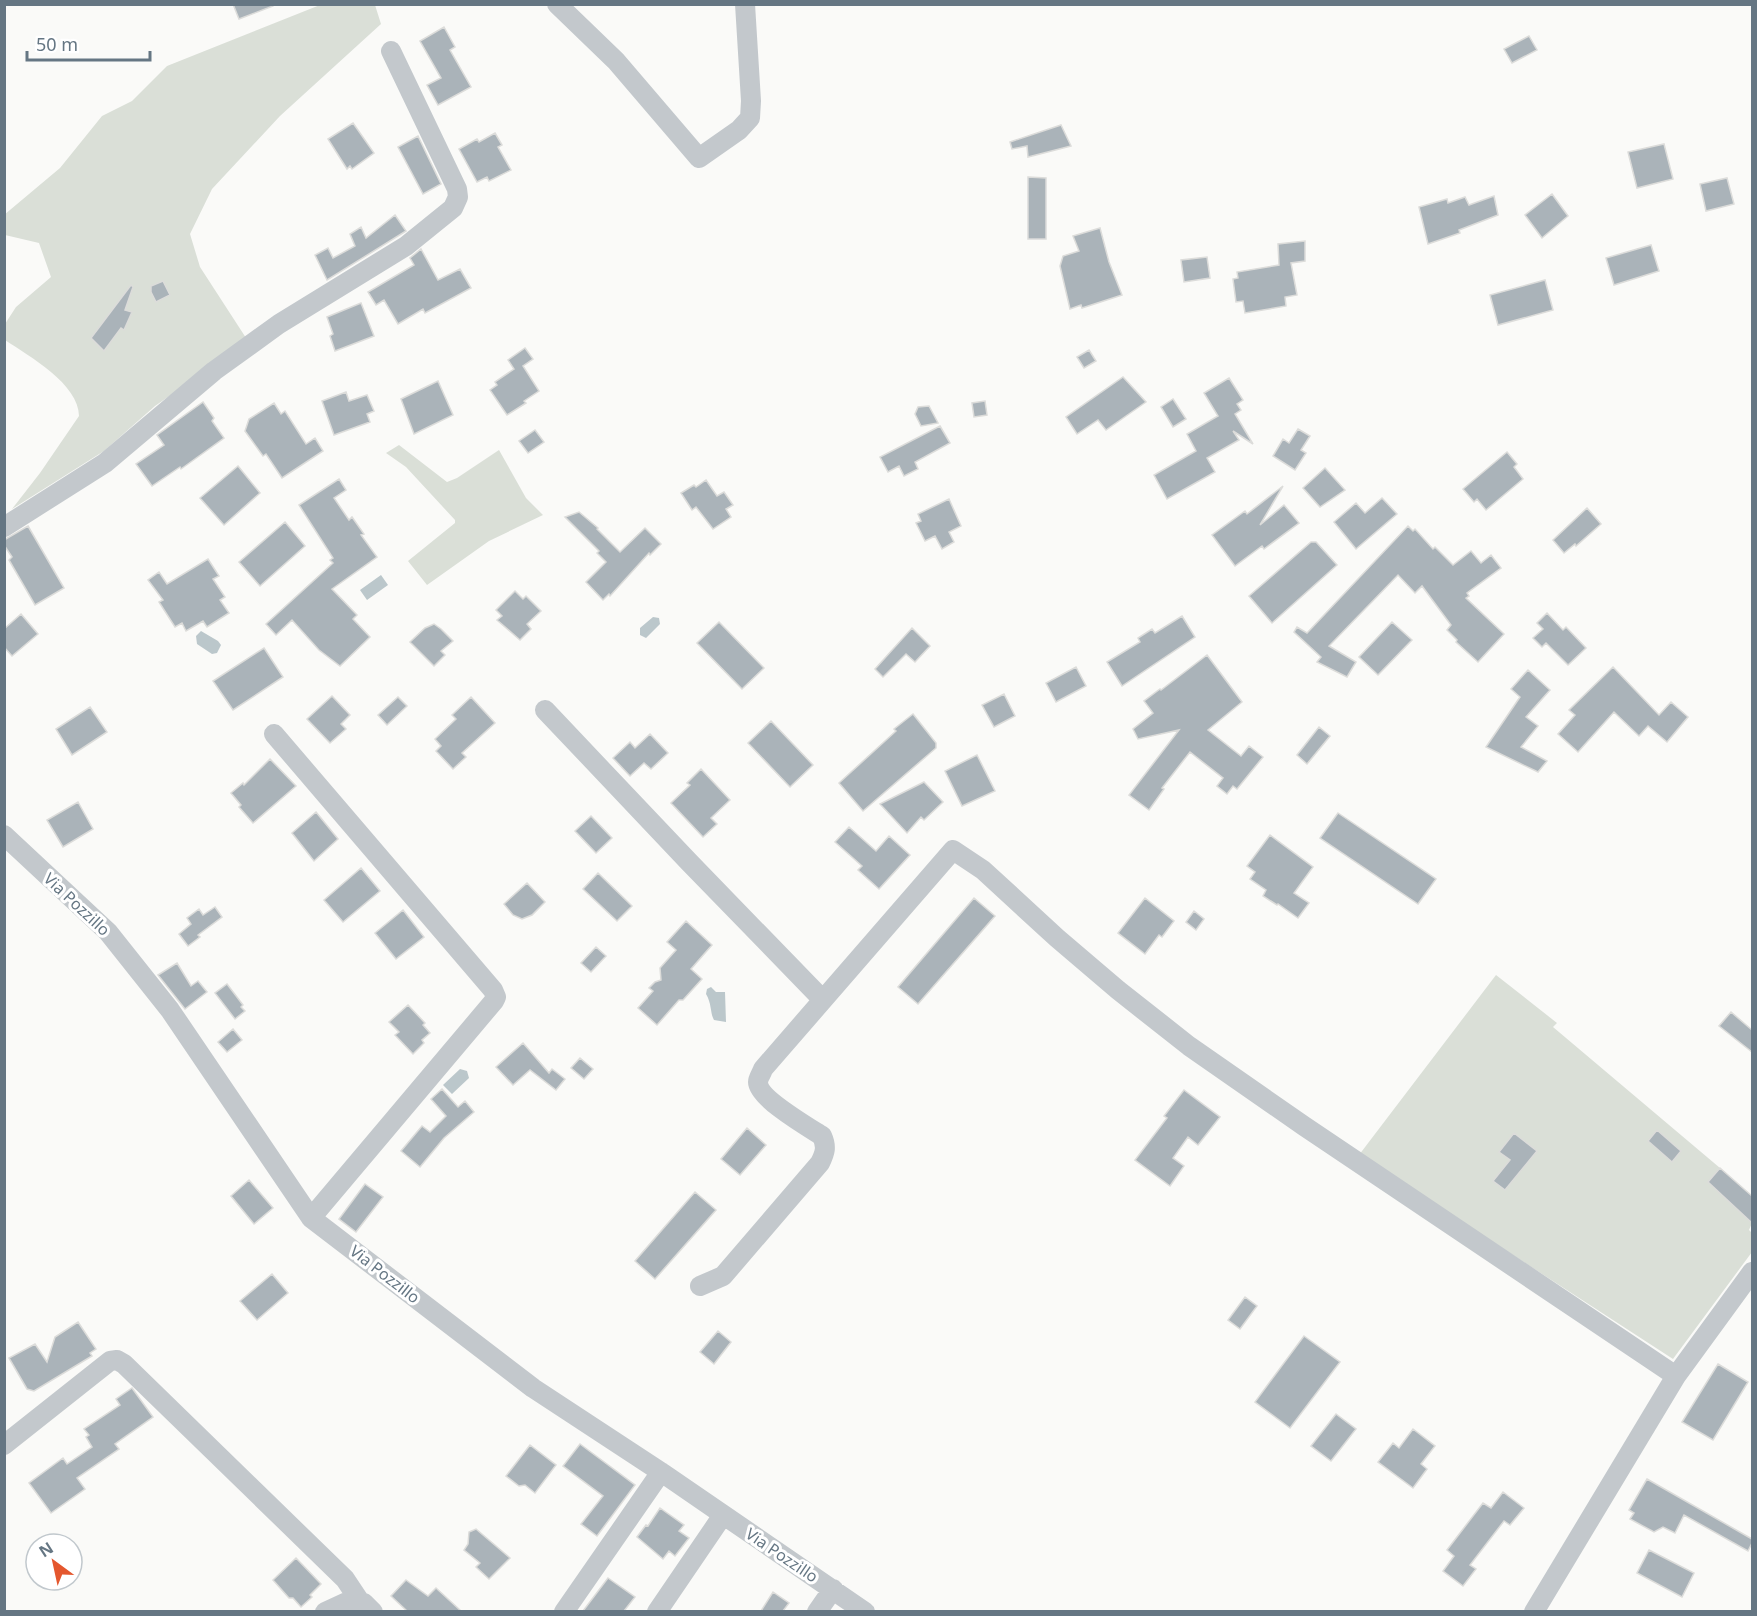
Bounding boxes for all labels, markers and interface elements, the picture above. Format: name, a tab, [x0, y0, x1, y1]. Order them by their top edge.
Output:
scale bar	[27, 24, 150, 62]
text: 50 m	[36, 32, 78, 56]
street label: Via Pozzillo	[39, 868, 115, 940]
street label: Via Pozzillo	[345, 1240, 425, 1308]
street label: Via Pozzillo	[741, 1523, 823, 1587]
north arrow	[24, 1532, 84, 1592]
text: N	[34, 1537, 57, 1562]

